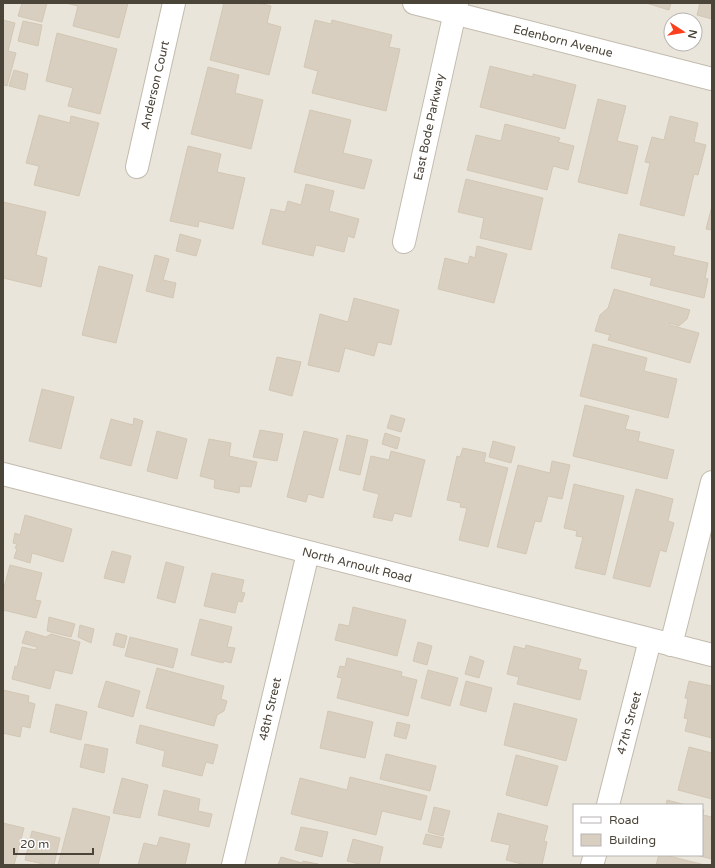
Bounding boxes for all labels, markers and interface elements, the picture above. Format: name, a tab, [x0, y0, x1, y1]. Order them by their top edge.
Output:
north arrow	[663, 12, 703, 52]
street label: Edenborn Avenue	[512, 22, 614, 60]
text: N	[685, 28, 700, 40]
street label: Anderson Court	[138, 39, 172, 131]
street label: East Bode Parkway	[411, 72, 447, 182]
street label: North Arnoult Road	[301, 545, 413, 585]
street label: 48th Street	[256, 676, 284, 742]
street label: 47th Street	[614, 690, 644, 756]
legend	[573, 804, 703, 856]
text: Road	[609, 813, 639, 827]
scale bar	[14, 830, 93, 856]
text: Building	[609, 833, 656, 847]
text: 20 m	[20, 837, 49, 851]

